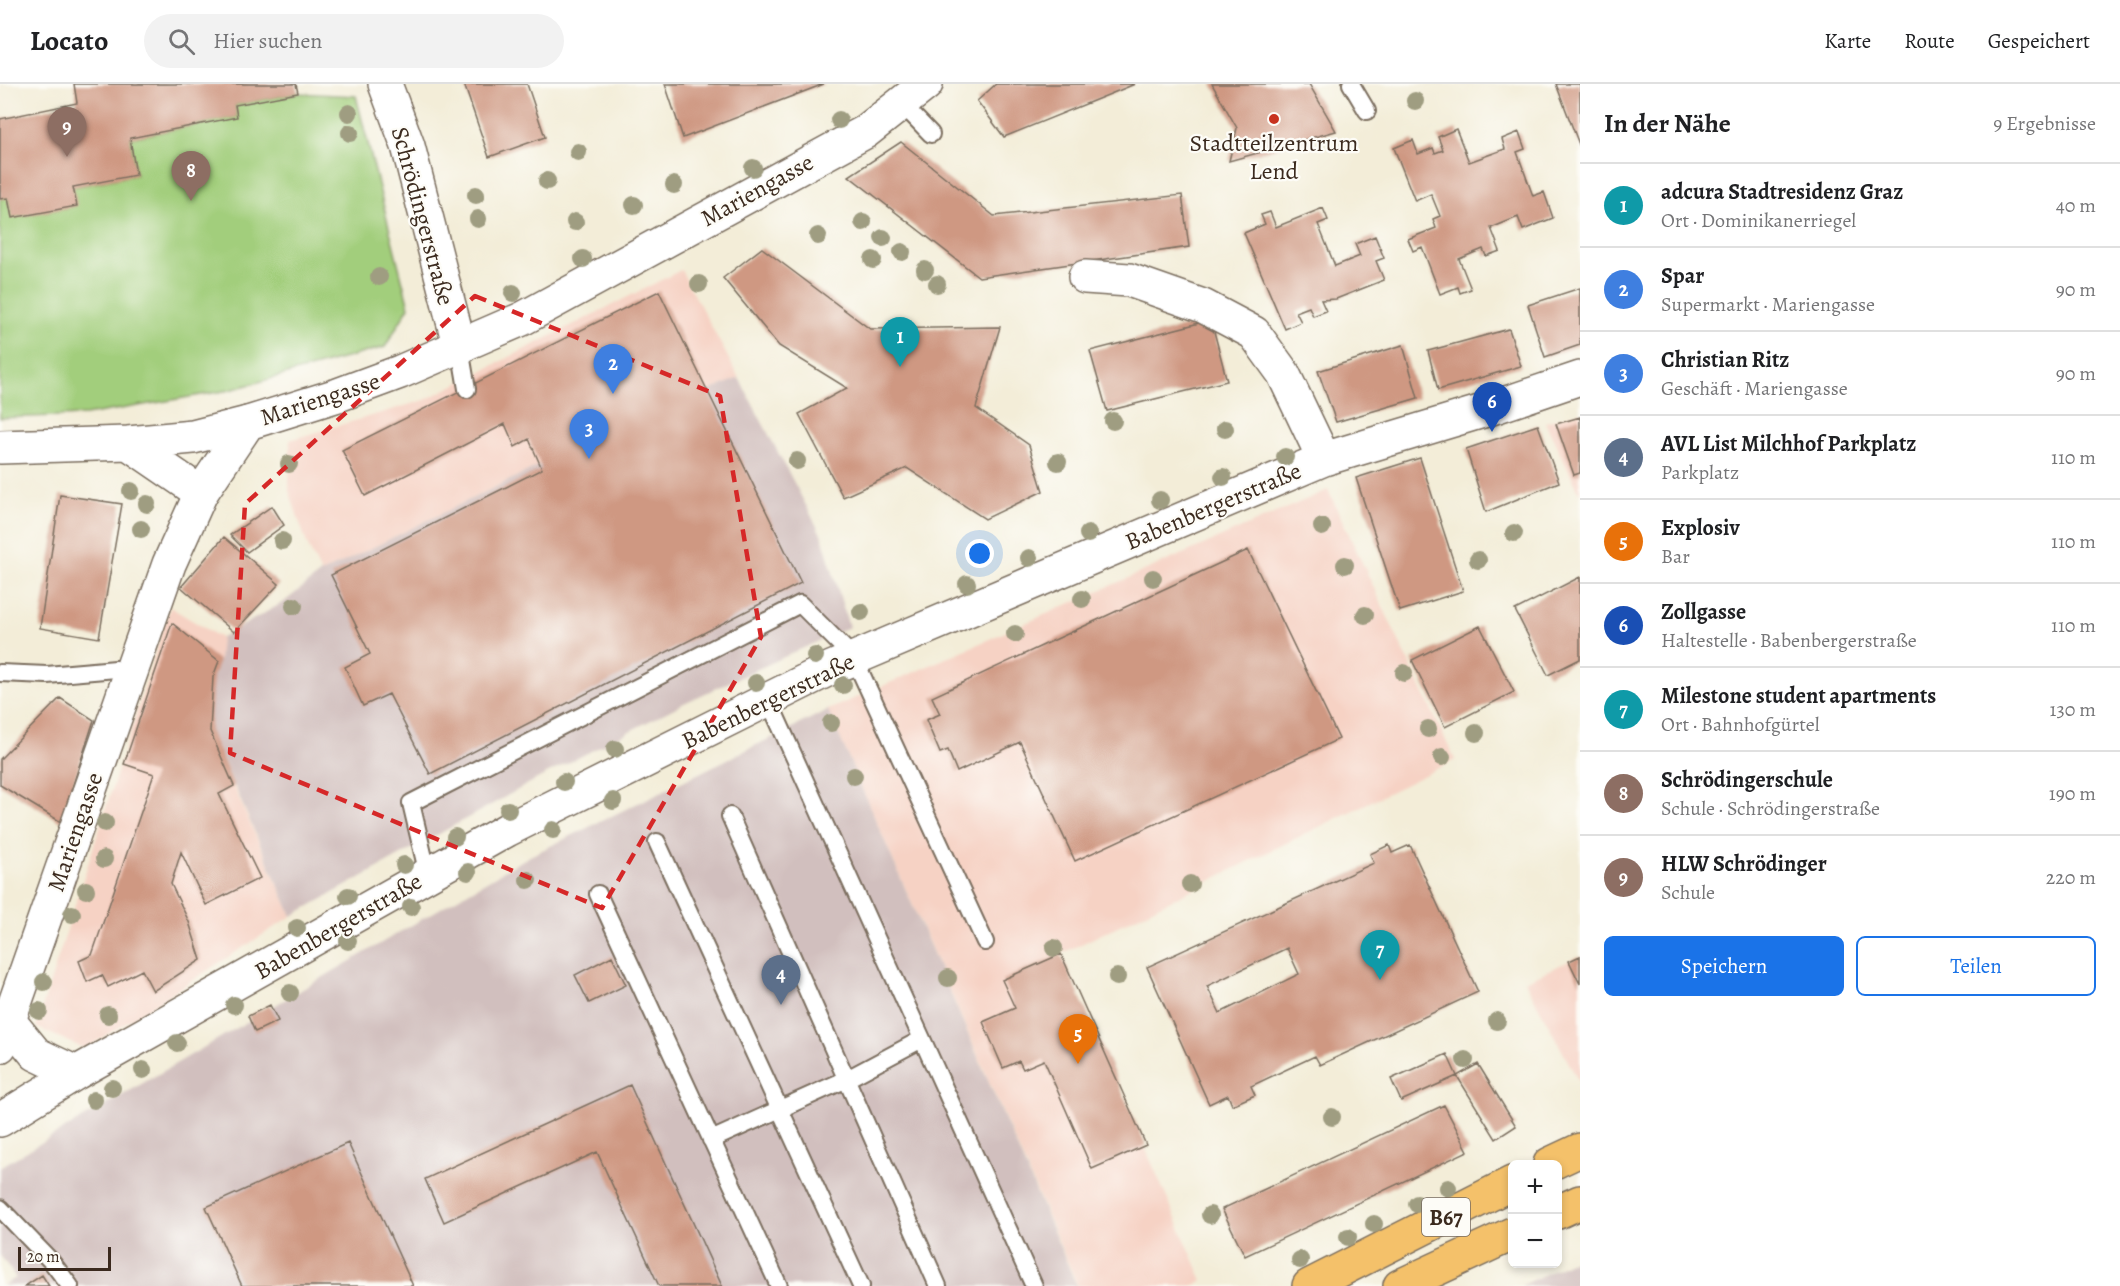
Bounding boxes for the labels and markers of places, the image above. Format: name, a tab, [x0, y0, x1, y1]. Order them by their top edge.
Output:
pin: 9	[48, 107, 86, 157]
marker: Stadtteilzentrum Lend	[1267, 112, 1281, 126]
place label: Stadtteilzentrum Lend	[1190, 127, 1358, 187]
pin: 8	[172, 152, 210, 201]
pin: 1	[880, 318, 920, 367]
pin: 2	[594, 344, 632, 394]
pin: 6	[1472, 382, 1512, 432]
pin: 3	[570, 410, 608, 459]
pin: 7	[1360, 930, 1400, 980]
pin: 4	[762, 956, 800, 1005]
pin: 5	[1058, 1014, 1098, 1064]

